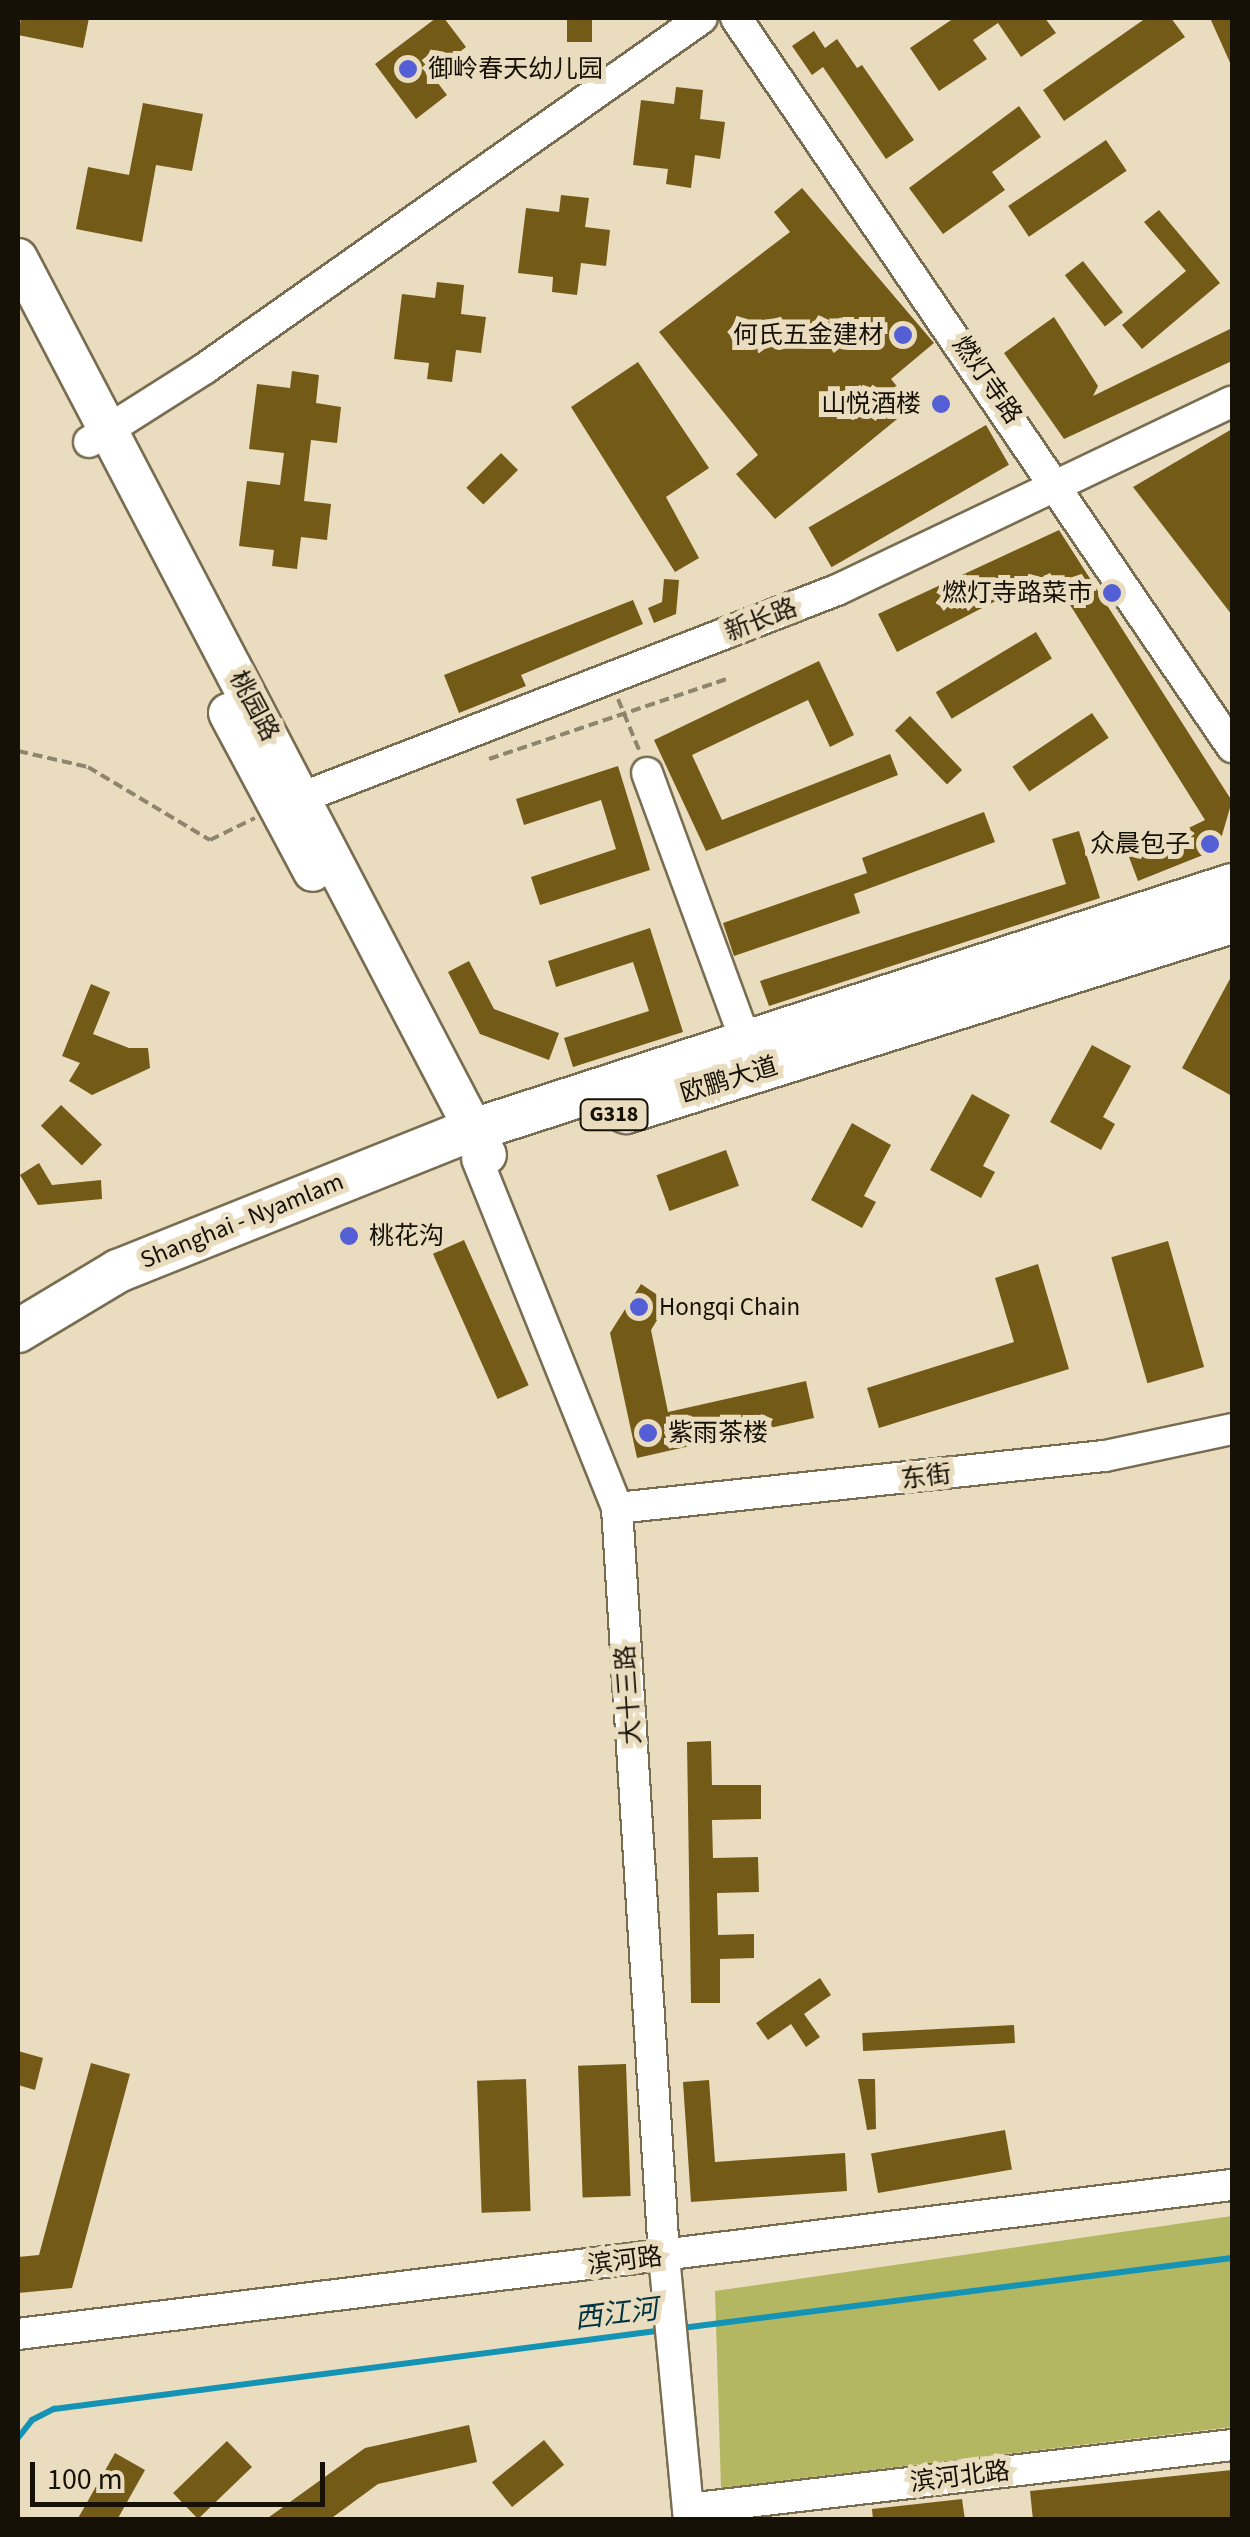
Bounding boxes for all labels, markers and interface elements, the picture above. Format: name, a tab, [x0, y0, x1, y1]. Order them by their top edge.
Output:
place label: 御岭春天幼儿园	[428, 54, 603, 84]
marker: 御岭春天幼儿园	[397, 58, 419, 80]
place label: 何氏五金建材	[733, 320, 883, 350]
marker: 何氏五金建材	[892, 324, 914, 346]
street label: 燃灯寺路	[946, 330, 1028, 430]
place label: 山悦酒楼	[821, 389, 921, 419]
marker: 山悦酒楼	[930, 393, 952, 415]
place label: 燃灯寺路菜市	[942, 578, 1092, 608]
marker: 燃灯寺路菜市	[1101, 582, 1123, 604]
street label: 新长路	[721, 593, 801, 647]
street label: 桃园路	[223, 666, 285, 746]
place label: 众晨包子	[1090, 829, 1190, 859]
marker: 众晨包子	[1199, 833, 1221, 855]
street label: 欧鹏大道	[677, 1051, 781, 1109]
road number: G318	[579, 1098, 649, 1132]
street label: Shanghai - Nyamlam	[136, 1167, 348, 1275]
place label: 桃花沟	[369, 1221, 444, 1251]
marker: 桃花沟	[338, 1225, 360, 1247]
place label: Hongqi Chain	[659, 1292, 800, 1322]
marker: Hongqi Chain	[628, 1296, 650, 1318]
place label: 紫雨茶楼	[668, 1418, 768, 1448]
marker: 紫雨茶楼	[637, 1422, 659, 1444]
street label: 东街	[899, 1459, 953, 1495]
street label: 大十三路	[611, 1644, 647, 1746]
street label: 滨河路	[586, 2242, 664, 2280]
water label: 西江河	[572, 2292, 660, 2336]
scale bar	[35, 2442, 330, 2504]
street label: 滨河北路	[909, 2456, 1011, 2498]
text: 100 m	[47, 2458, 123, 2501]

